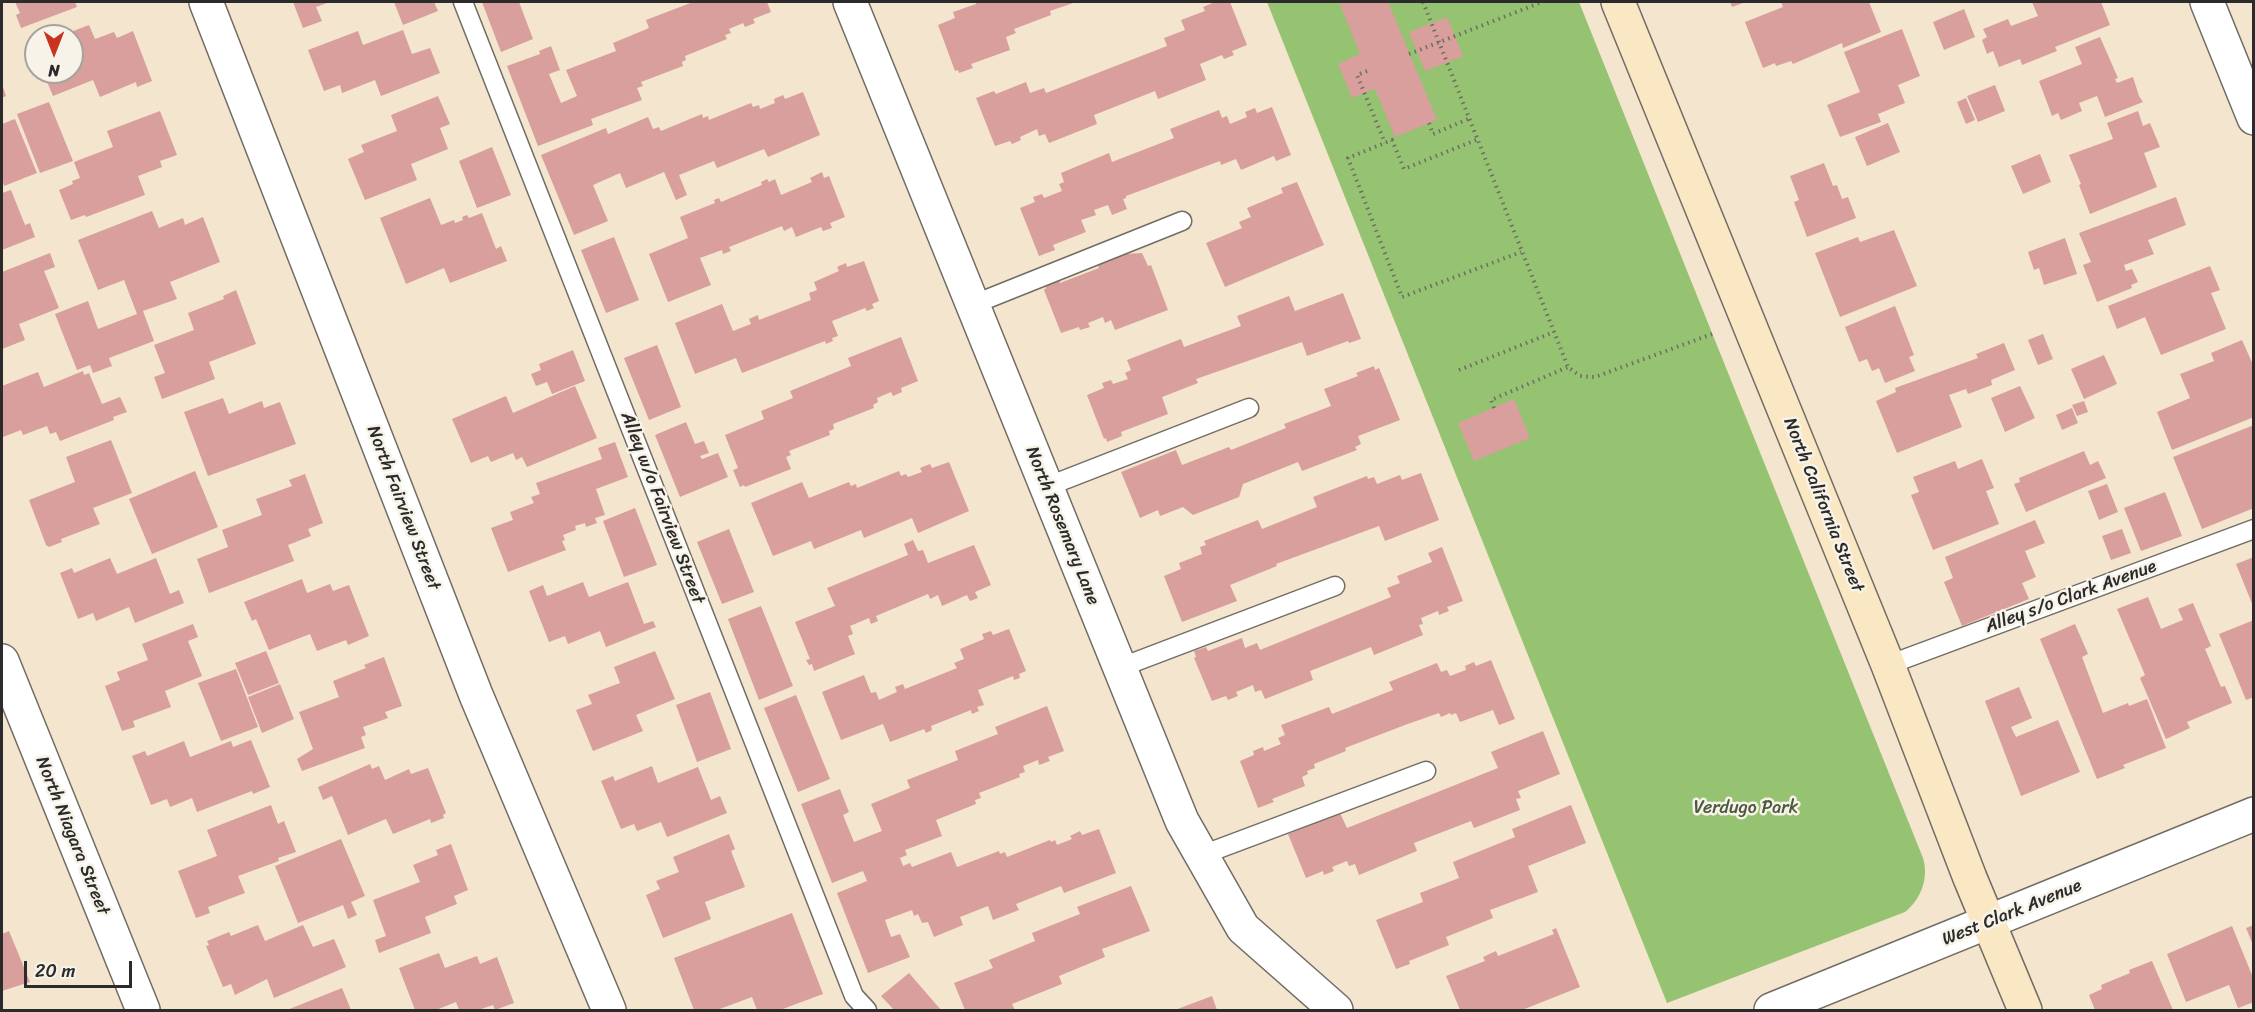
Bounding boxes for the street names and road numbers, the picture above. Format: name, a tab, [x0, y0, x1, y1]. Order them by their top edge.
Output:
street label: Alley w/o Fairview Street	[615, 409, 709, 607]
street label: North California Street	[1778, 415, 1868, 595]
street label: North Fairview Street	[362, 423, 444, 593]
street label: North Rosemary Lane	[1020, 444, 1104, 608]
street label: Alley s/o Clark Avenue	[1982, 556, 2160, 638]
street label: North Niagara Street	[30, 754, 114, 918]
street label: West Clark Avenue	[1939, 875, 2085, 951]

